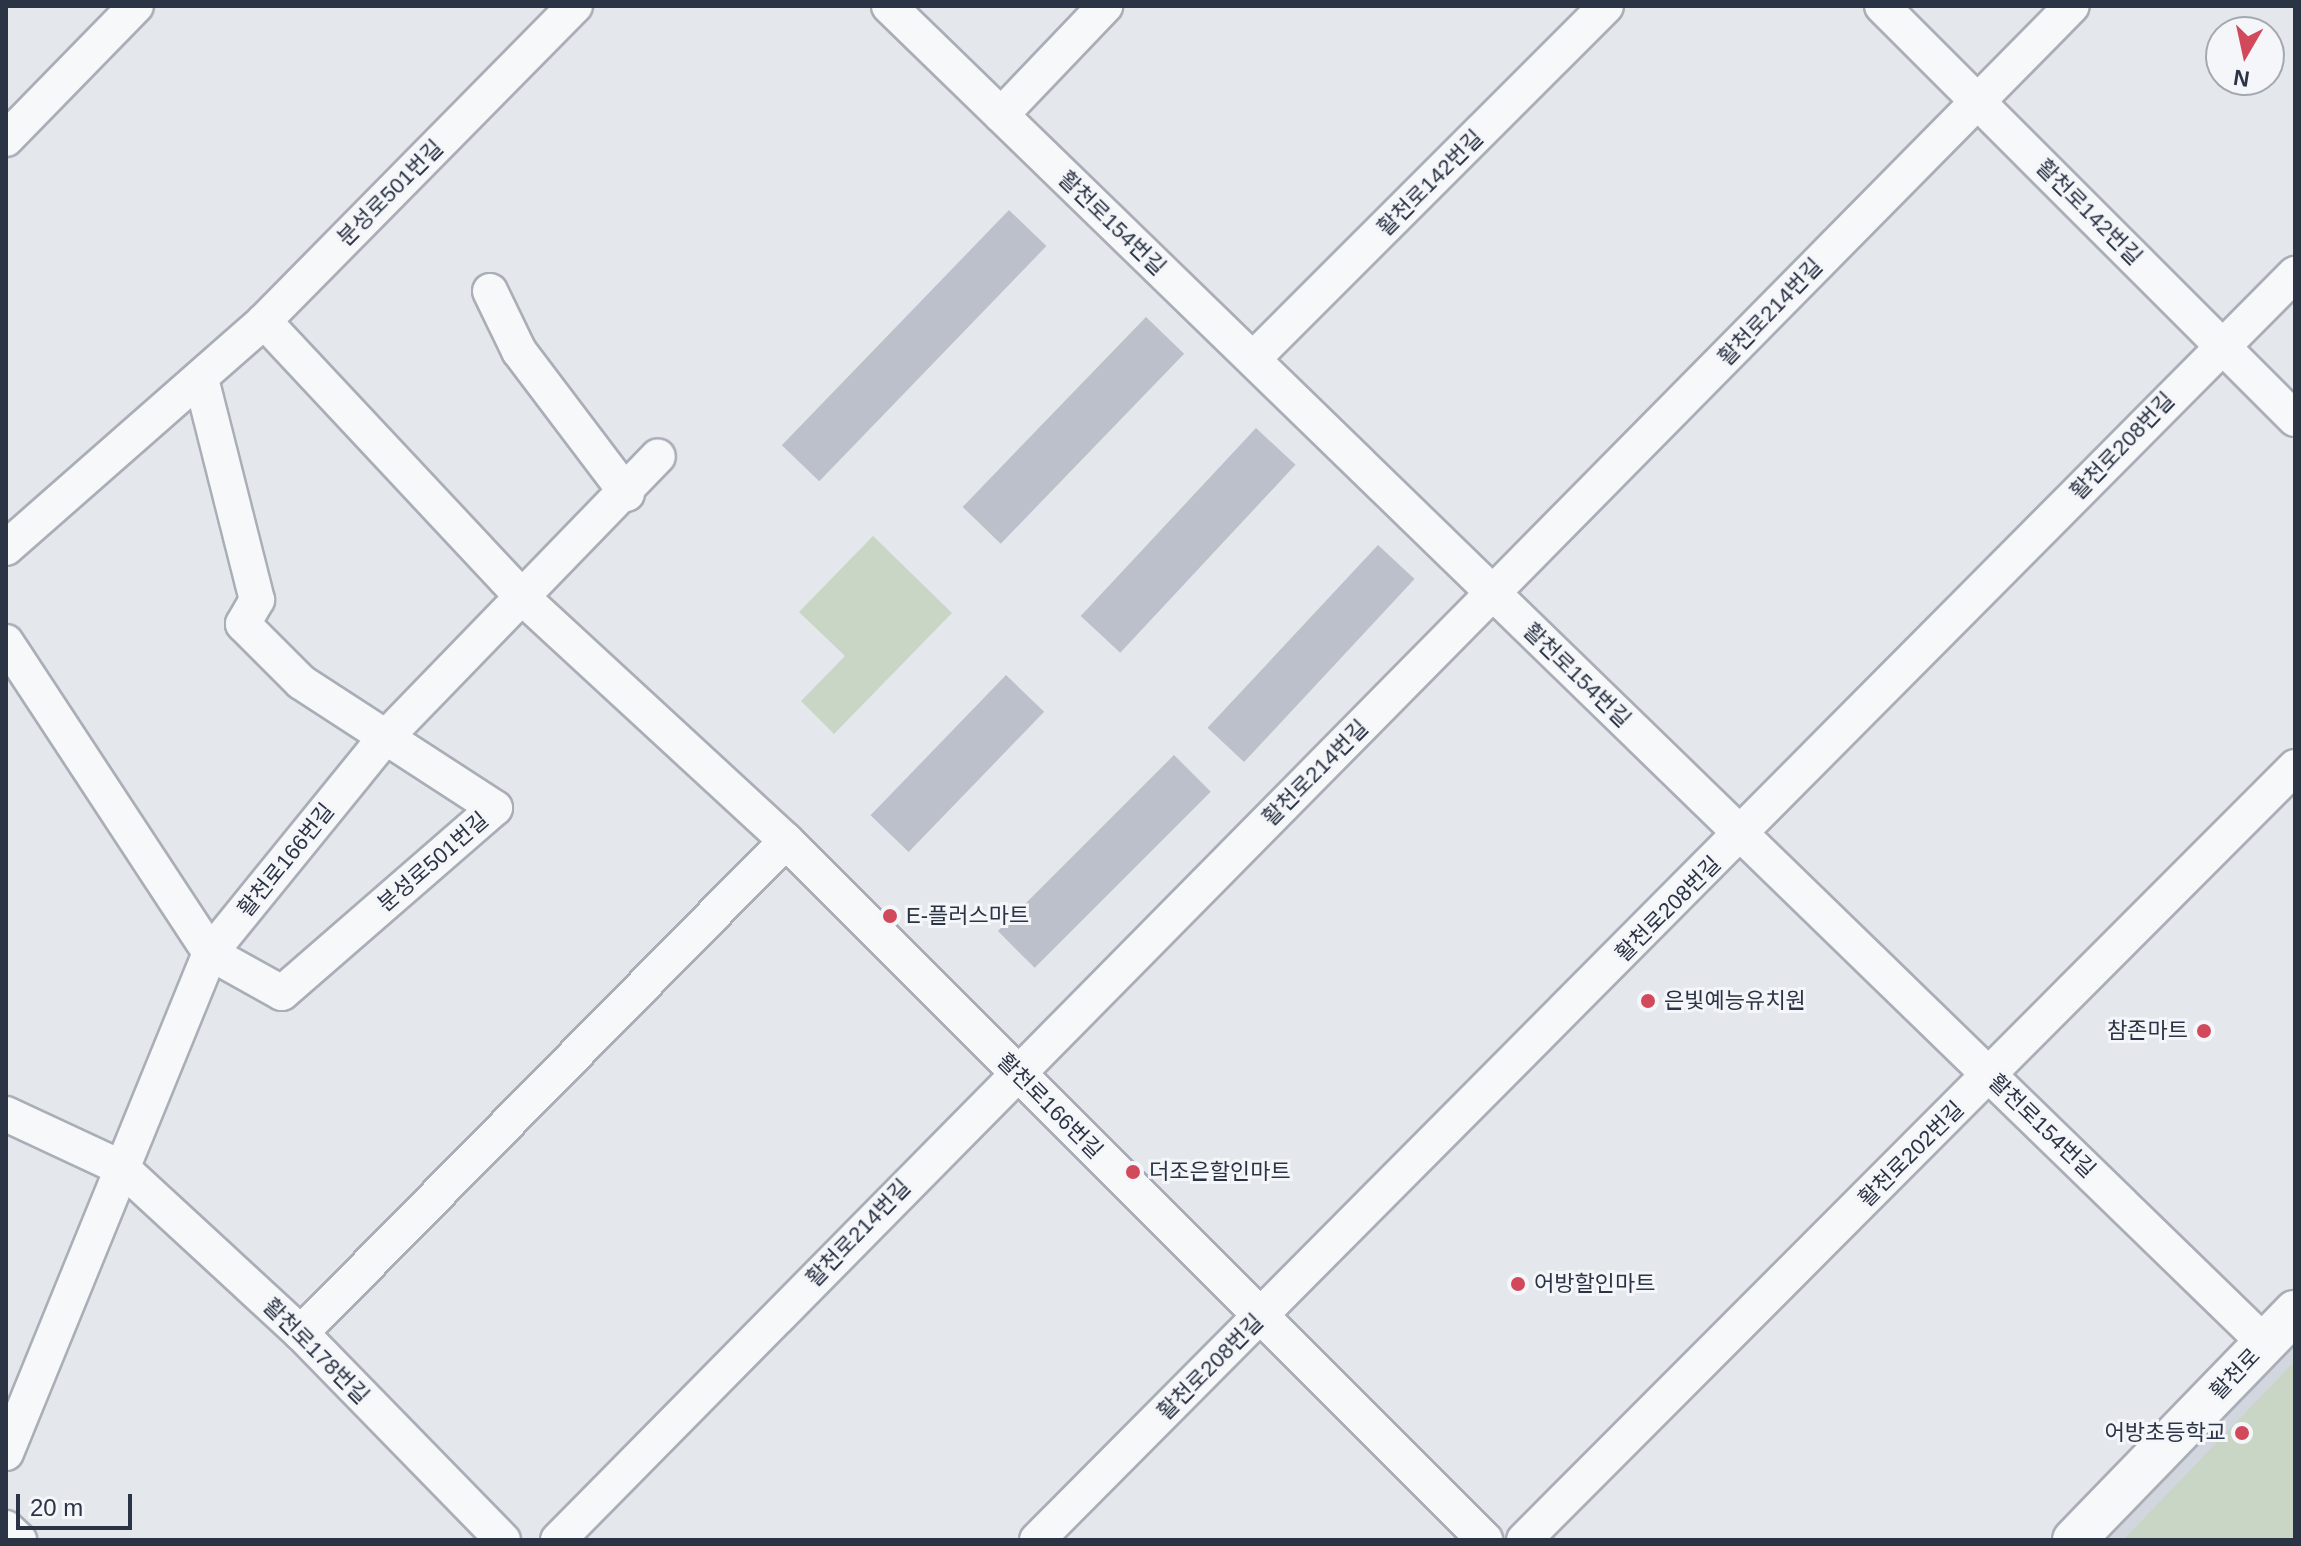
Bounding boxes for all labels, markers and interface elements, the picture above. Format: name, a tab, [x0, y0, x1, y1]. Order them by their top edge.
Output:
north arrow	[2205, 16, 2285, 96]
text: N	[2232, 65, 2251, 92]
street label: 활천로142번길	[1372, 125, 1488, 241]
street label: 분성로501번길	[332, 135, 448, 251]
street label: 활천로142번길	[2031, 154, 2147, 270]
street label: 활천로154번길	[1053, 166, 1171, 280]
street label: 활천로214번길	[1713, 253, 1827, 371]
street label: 활천로208번길	[2065, 387, 2179, 505]
street label: 활천로154번길	[1518, 618, 1636, 732]
street label: 활천로214번길	[1257, 715, 1373, 831]
street label: 활천로166번길	[232, 798, 340, 922]
street label: 분성로501번길	[372, 807, 494, 917]
street label: 활천로208번길	[1610, 851, 1726, 967]
place label: E-플러스마트	[906, 903, 1029, 929]
marker: E-플러스마트	[881, 907, 899, 925]
place label: 은빛예능유치원	[1664, 988, 1806, 1014]
marker: 은빛예능유치원	[1639, 992, 1657, 1010]
place label: 참존마트	[2107, 1018, 2188, 1044]
marker: 참존마트	[2195, 1022, 2213, 1040]
street label: 활천로166번길	[992, 1048, 1108, 1164]
street label: 활천로154번길	[1983, 1069, 2101, 1183]
street label: 활천로202번길	[1853, 1096, 1969, 1212]
place label: 더조은할인마트	[1149, 1159, 1291, 1185]
marker: 더조은할인마트	[1124, 1163, 1142, 1181]
street label: 활천로214번길	[801, 1174, 915, 1292]
place label: 어방할인마트	[1534, 1271, 1655, 1297]
marker: 어방할인마트	[1509, 1275, 1527, 1293]
street label: 활천로178번길	[258, 1293, 374, 1409]
street label: 활천로208번길	[1152, 1309, 1268, 1425]
street label: 활천로	[2204, 1343, 2266, 1405]
place label: 어방초등학교	[2105, 1420, 2226, 1446]
marker: 어방초등학교	[2233, 1424, 2251, 1442]
scale bar	[20, 1478, 136, 1528]
text: 20 m	[30, 1494, 83, 1521]

